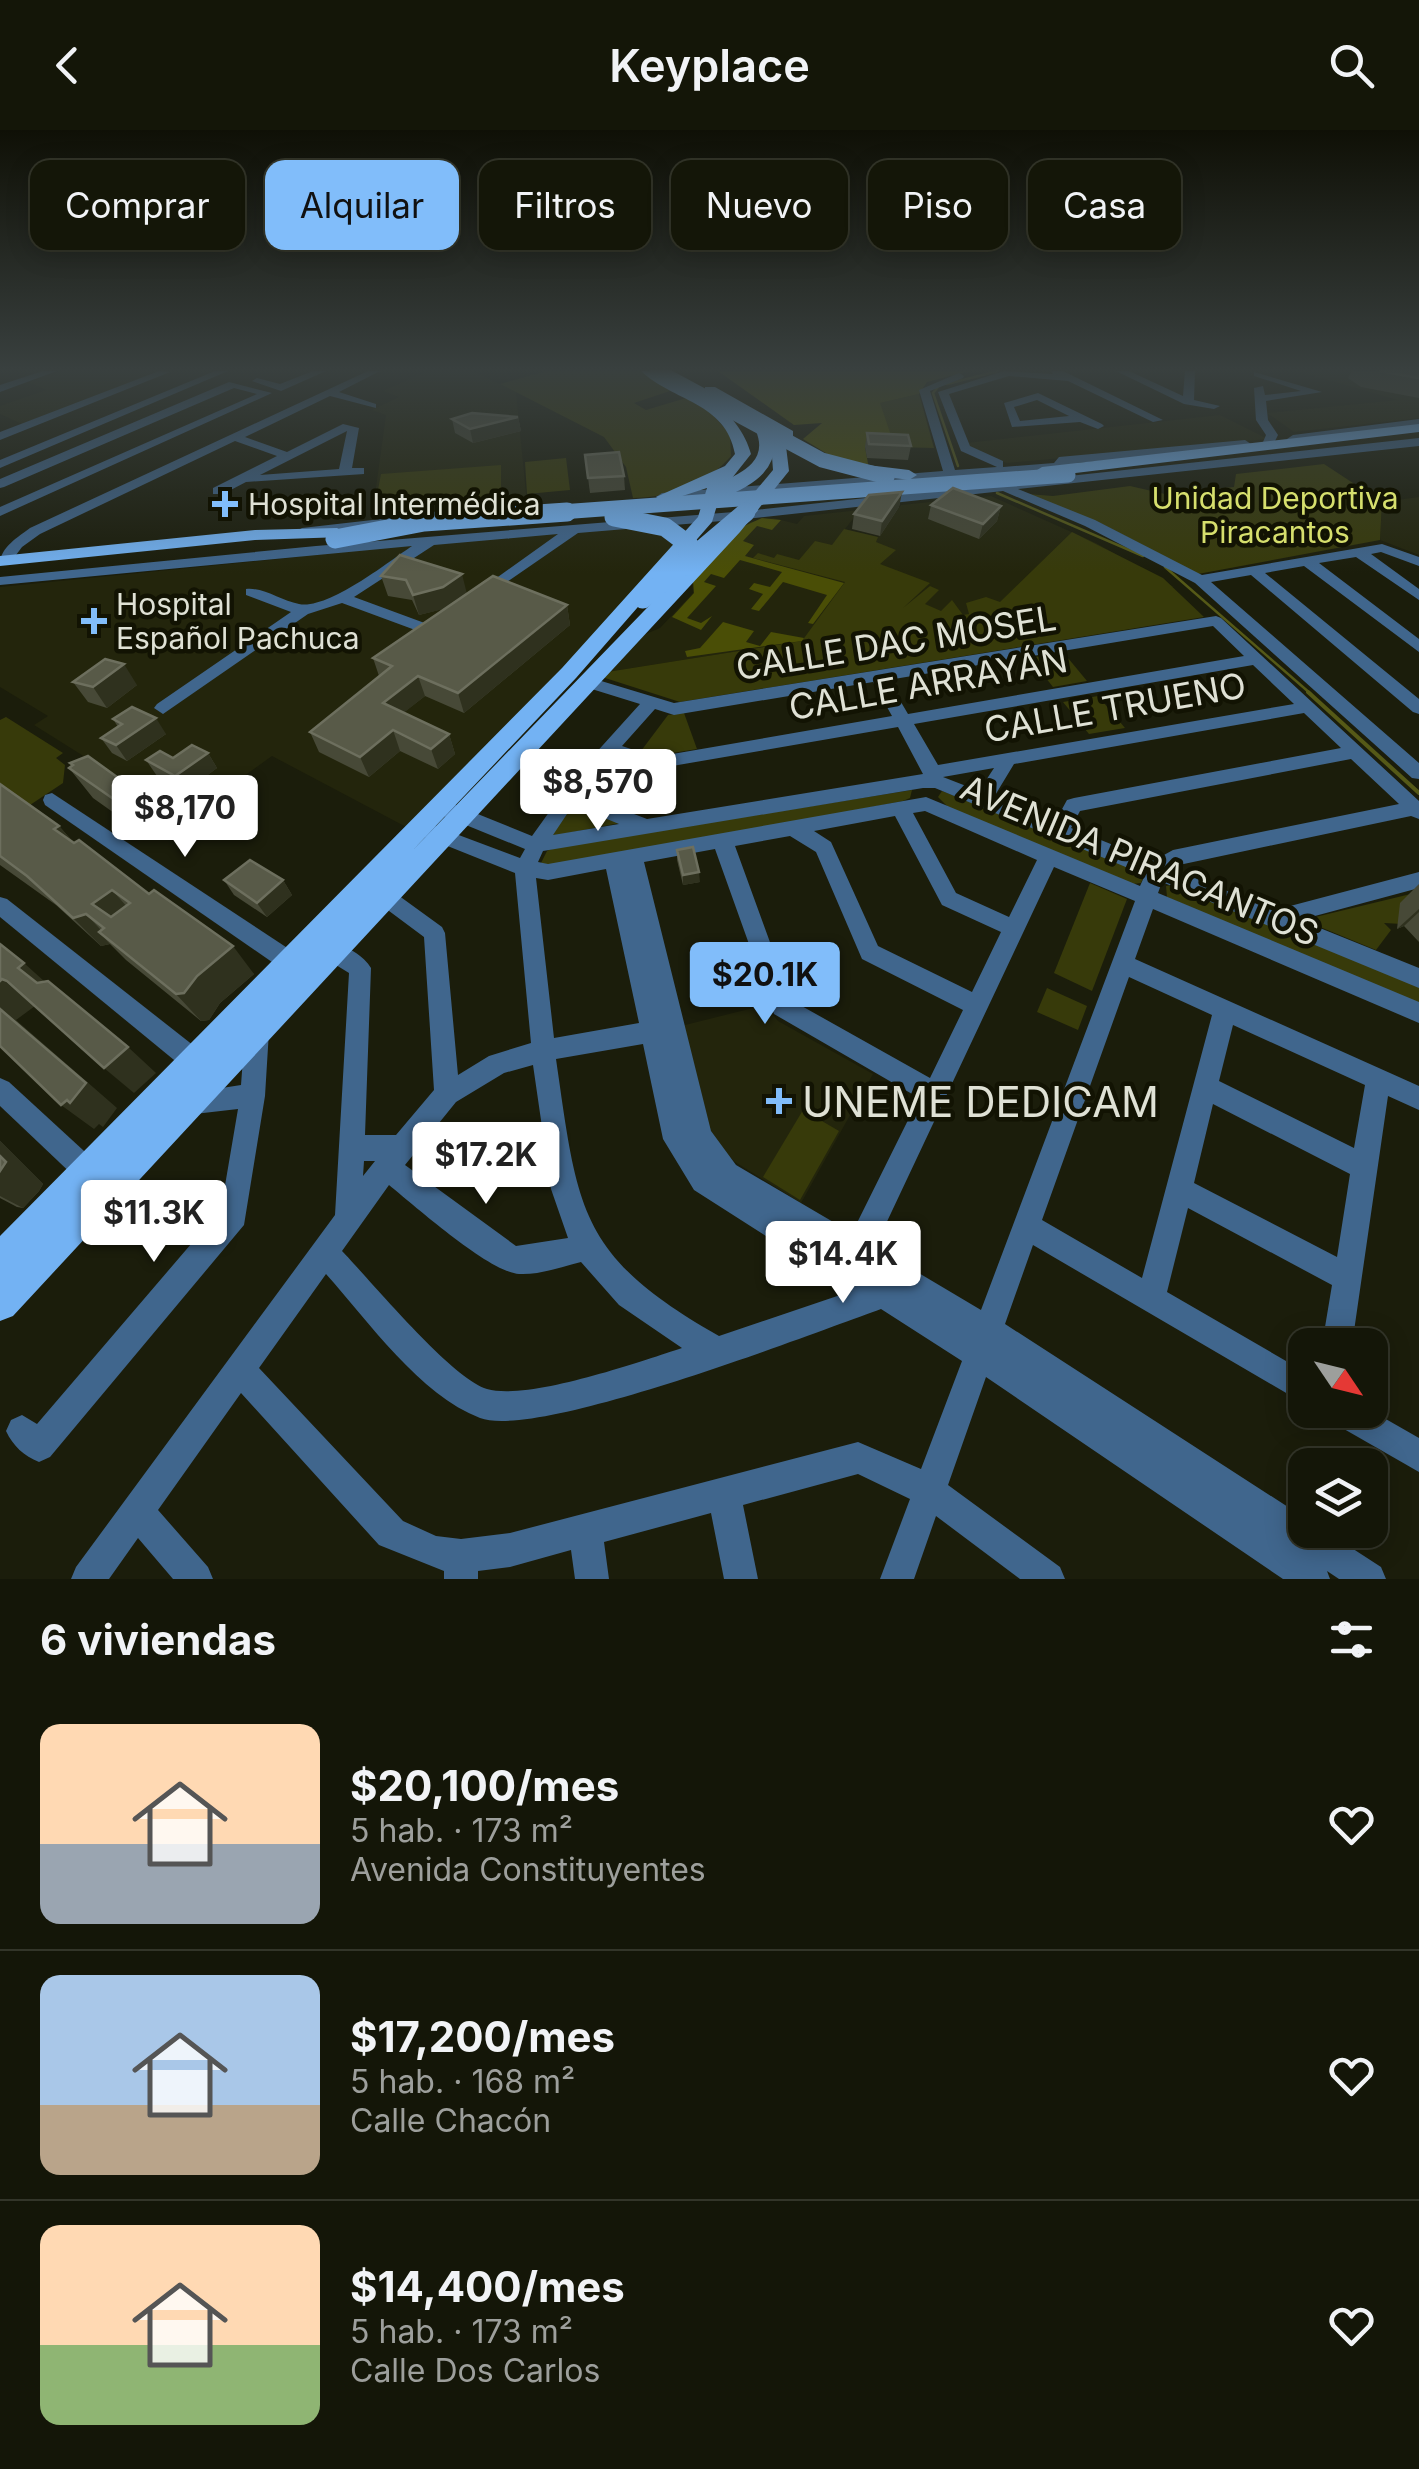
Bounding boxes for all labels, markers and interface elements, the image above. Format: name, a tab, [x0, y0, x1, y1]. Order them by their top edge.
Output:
icon: back	[40, 38, 95, 93]
text: Keyplace	[609, 38, 810, 93]
icon: search	[1324, 38, 1379, 93]
chip: Comprar	[30, 160, 245, 250]
chip: Alquilar	[265, 160, 459, 250]
chip: Filtros	[479, 160, 651, 250]
chip: Nuevo	[671, 160, 848, 250]
chip: Piso	[868, 160, 1008, 250]
chip: Casa	[1028, 160, 1181, 250]
park label: Unidad Deportiva Piracantos	[1151, 480, 1399, 550]
place label: Hospital Intermédica	[248, 486, 541, 522]
marker: Hospital Intermédica	[212, 491, 238, 517]
place label: Hospital Español Pachuca	[116, 586, 360, 656]
street label: CALLE DAC MOSEL	[733, 596, 1059, 688]
marker: Hospital Español Pachuca	[81, 608, 107, 634]
street label: CALLE ARRAYÁN	[786, 638, 1070, 728]
street label: CALLE TRUENO	[981, 663, 1249, 751]
pin: $8,570	[517, 749, 679, 834]
text: $8,570	[542, 762, 654, 801]
street label: AVENIDA PIRACANTOS	[955, 766, 1325, 954]
pin: $8,170	[104, 775, 266, 860]
text: $8,170	[134, 788, 236, 827]
pin: $20.1K	[684, 942, 846, 1027]
text: $20.1K	[712, 955, 818, 994]
place label: UNEME DEDICAM	[802, 1076, 1159, 1127]
marker: UNEME DEDICAM	[766, 1088, 792, 1114]
pin: $17.2K	[405, 1122, 567, 1207]
text: $17.2K	[434, 1135, 538, 1174]
pin: $11.3K	[73, 1180, 235, 1265]
text: $11.3K	[103, 1193, 205, 1232]
pin: $14.4K	[762, 1221, 924, 1306]
text: $14.4K	[788, 1234, 898, 1273]
north arrow	[1288, 1328, 1388, 1428]
map controls	[1288, 1328, 1388, 1548]
button: layers	[1288, 1448, 1388, 1548]
icon: filters	[1324, 1612, 1379, 1667]
text: 6 viviendas	[40, 1614, 276, 1665]
text: $20,100/mes	[350, 1760, 619, 1811]
icon: home	[120, 1764, 240, 1884]
icon: heart	[1324, 1797, 1379, 1852]
text: 5 hab. · 173 m²	[350, 1811, 573, 1850]
text: Avenida Constituyentes	[350, 1850, 706, 1889]
text: $17,200/mes	[350, 2011, 615, 2062]
icon: home	[120, 2015, 240, 2135]
icon: heart	[1324, 2048, 1379, 2103]
text: 5 hab. · 168 m²	[350, 2062, 575, 2101]
text: Calle Chacón	[350, 2101, 551, 2140]
text: $14,400/mes	[350, 2261, 625, 2312]
icon: home	[120, 2265, 240, 2385]
icon: heart	[1324, 2298, 1379, 2353]
text: 5 hab. · 173 m²	[350, 2312, 573, 2351]
text: Calle Dos Carlos	[350, 2351, 600, 2390]

